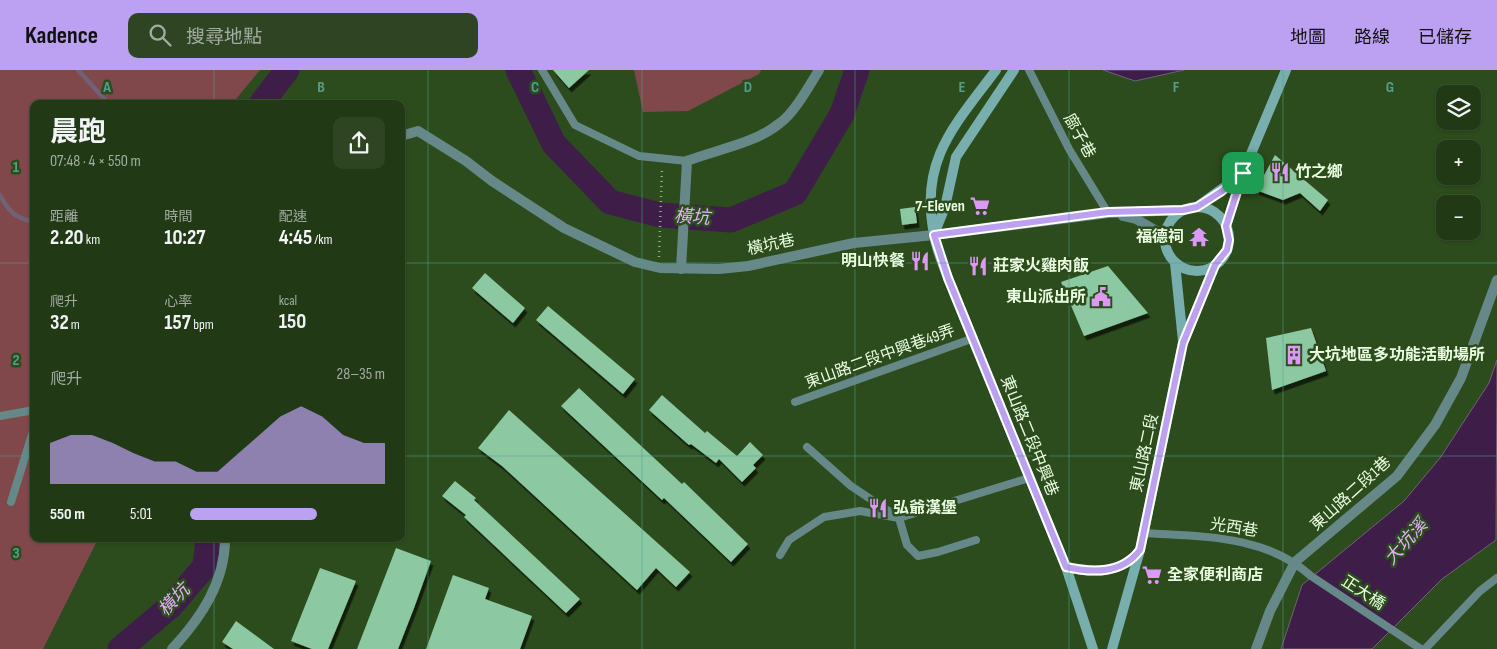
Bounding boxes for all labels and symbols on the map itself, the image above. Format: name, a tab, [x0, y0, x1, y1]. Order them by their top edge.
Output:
text: A	[102, 78, 111, 97]
text: B	[317, 78, 325, 97]
text: C	[531, 78, 539, 97]
text: D	[744, 78, 752, 97]
text: E	[959, 78, 966, 97]
text: F	[1173, 78, 1180, 97]
text: G	[1386, 78, 1394, 97]
street label: 廍子巷	[1059, 110, 1099, 162]
pin	[1222, 152, 1264, 194]
text: 1	[13, 158, 20, 177]
restaurant icon: 竹之鄉	[1269, 161, 1291, 183]
place label: 竹之鄉	[1295, 162, 1343, 182]
supermarket icon: 7-Eleven	[969, 195, 991, 217]
place label: 7-Eleven	[915, 197, 965, 216]
water label: 橫坑	[673, 205, 714, 229]
temple icon: 福德祠	[1188, 226, 1210, 248]
place label: 福德祠	[1136, 227, 1184, 247]
street label: 橫坑巷	[746, 231, 796, 259]
restaurant icon: 明山快餐	[909, 250, 931, 272]
place label: 明山快餐	[841, 252, 905, 271]
restaurant icon: 莊家火雞肉飯	[967, 255, 989, 277]
place label: 莊家火雞肉飯	[993, 256, 1089, 276]
public building icon: 東山派出所	[1090, 286, 1112, 308]
place label: 東山派出所	[1006, 288, 1086, 307]
street label: 東山路二段中興巷49弄	[803, 321, 957, 393]
building icon: 大坑地區多功能活動場所	[1283, 344, 1305, 366]
place label: 大坑地區多功能活動場所	[1309, 345, 1485, 365]
text: 2	[12, 351, 20, 370]
street label: 東山路二段中興巷	[996, 373, 1062, 499]
street label: 東山路二段	[1127, 412, 1163, 494]
street label: 東山路二段1巷	[1307, 453, 1395, 535]
restaurant icon: 弘爺漢堡	[867, 497, 889, 519]
place label: 弘爺漢堡	[893, 499, 957, 518]
water label: 大坑溪	[1380, 513, 1434, 569]
street label: 光西巷	[1209, 515, 1259, 541]
text: 3	[12, 544, 20, 563]
supermarket icon: 全家便利商店	[1141, 564, 1163, 586]
place label: 全家便利商店	[1167, 566, 1263, 585]
street label: 正大橋	[1338, 572, 1388, 614]
water label: 橫坑	[154, 578, 196, 620]

